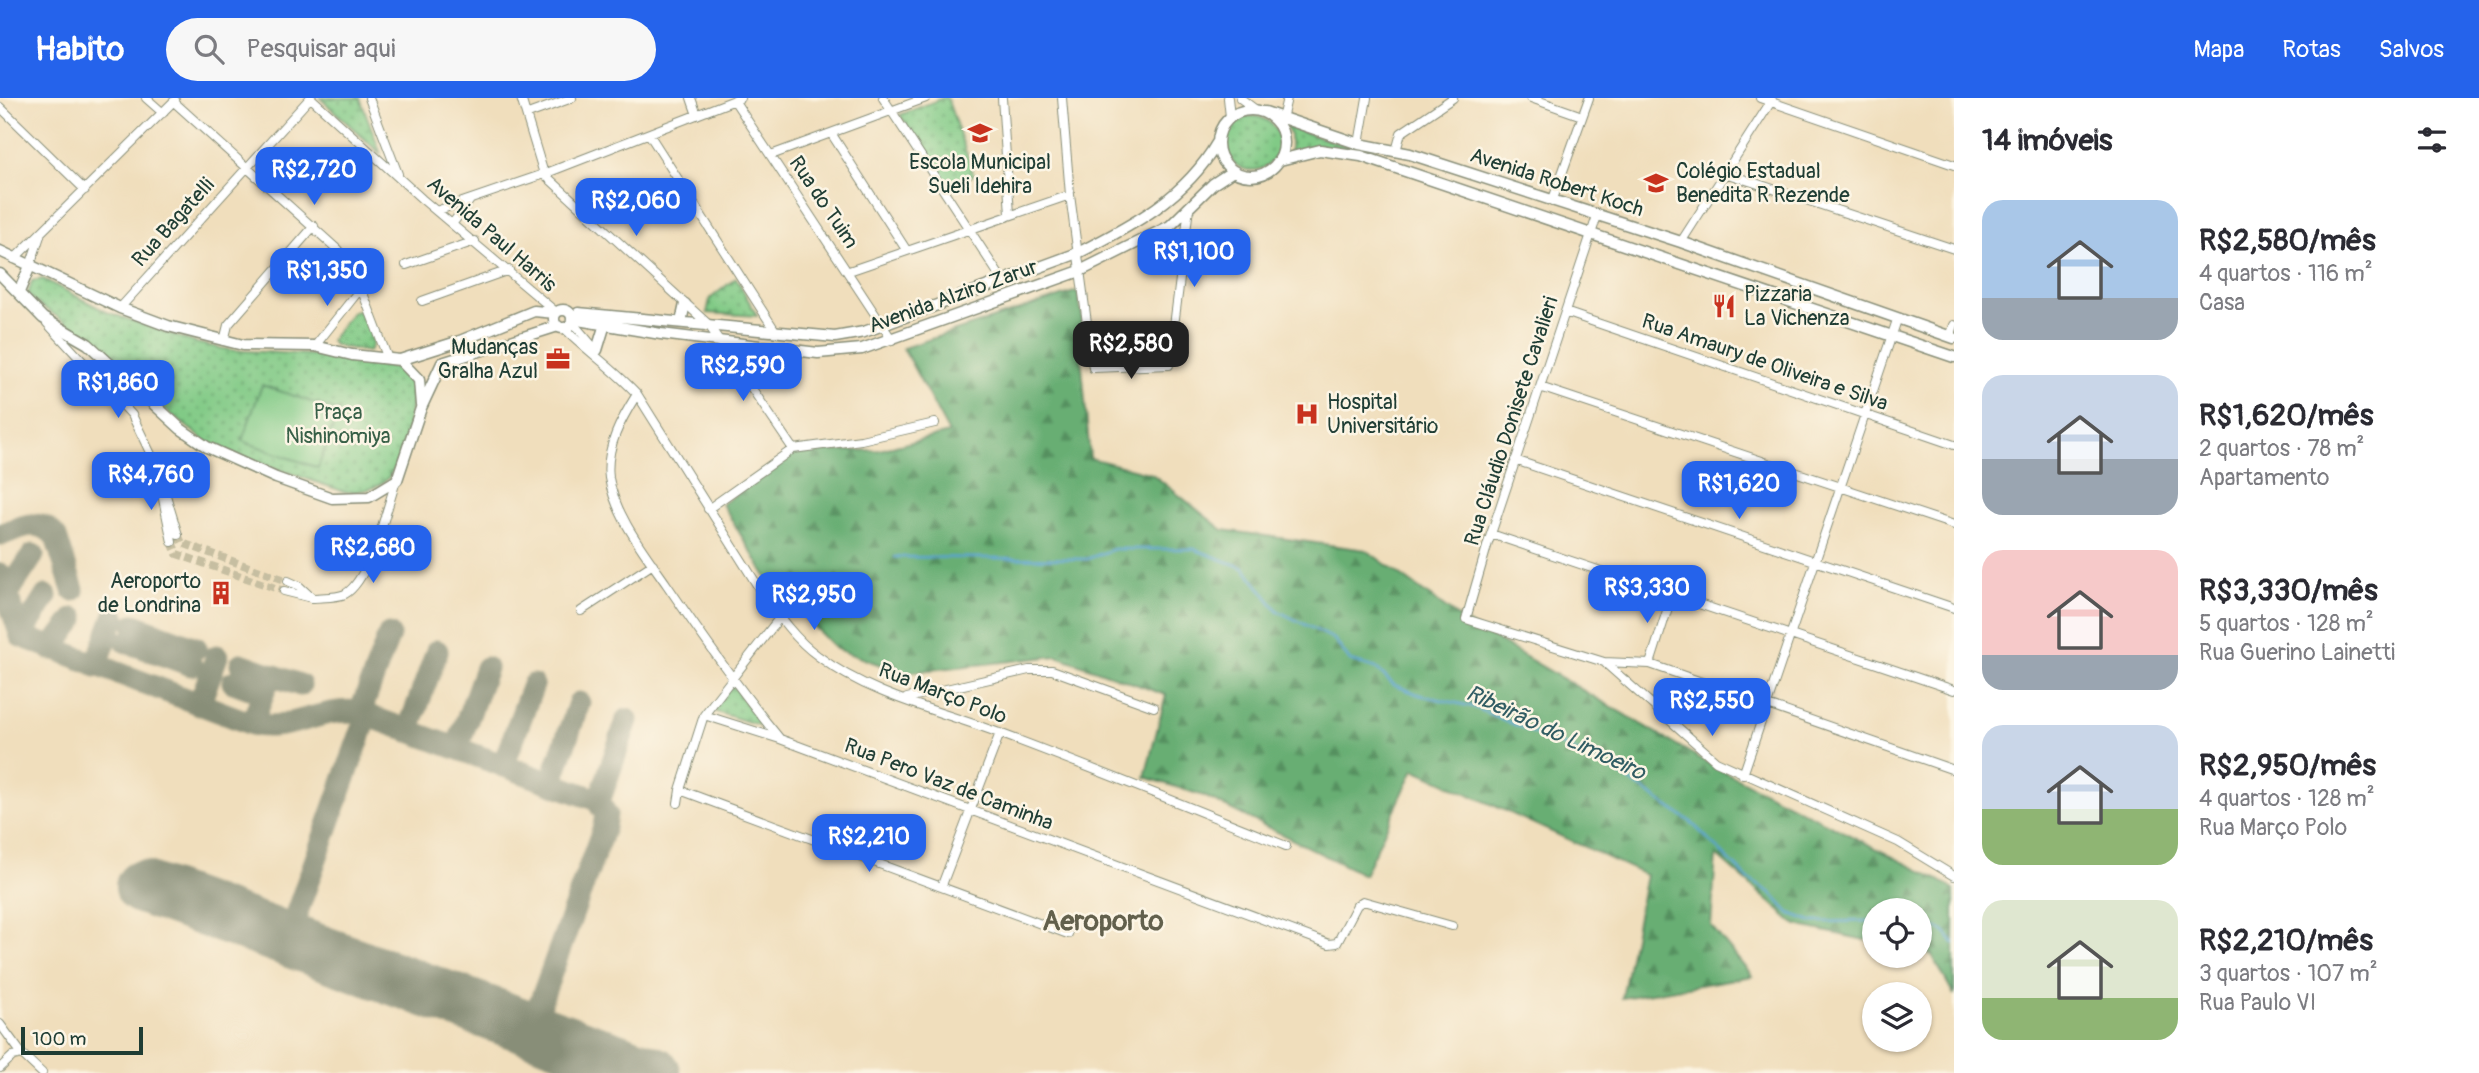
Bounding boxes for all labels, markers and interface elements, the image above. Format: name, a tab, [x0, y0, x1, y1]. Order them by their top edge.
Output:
search box	[166, 18, 656, 81]
text: Habito	[35, 29, 124, 70]
icon: search	[190, 30, 228, 68]
text: Pesquisar aqui	[246, 33, 396, 65]
text: Mapa	[2193, 35, 2244, 64]
text: Rotas	[2282, 35, 2341, 64]
text: Salvos	[2379, 35, 2444, 64]
school or university icon: Escola Municipal Sueli Idehira	[966, 119, 994, 147]
icon: filters	[2413, 121, 2451, 159]
text: 14 imóveis	[1982, 122, 2112, 159]
street label: Avenida Robert Koch	[1467, 142, 1647, 223]
pin: R$2,720	[249, 148, 379, 207]
place label: Escola Municipal Sueli Idehira	[909, 149, 1051, 200]
street label: Rua do Tuim	[783, 151, 864, 254]
text: R$2,720	[271, 155, 357, 184]
place label: Colégio Estadual Benedita R Rezende	[1676, 158, 1850, 209]
school or university icon: Colégio Estadual Benedita R Rezende	[1642, 169, 1670, 197]
street label: Avenida Paul Harris	[421, 171, 563, 299]
street label: Rua Bagatelli	[126, 172, 221, 273]
pin: R$2,060	[571, 178, 701, 238]
text: R$2,060	[591, 186, 681, 215]
text: R$2,580/mês	[2199, 222, 2376, 259]
icon: home	[2038, 228, 2122, 312]
pin: R$1,100	[1129, 230, 1259, 289]
text: R$1,100	[1153, 237, 1235, 266]
pin: R$1,350	[262, 248, 392, 308]
street label: Avenida Alziro Zarur	[865, 253, 1042, 340]
text: R$1,350	[286, 256, 368, 285]
text: 4 quartos · 116 m²	[2199, 259, 2373, 288]
place label: Pizzaria La Vichenza	[1744, 281, 1850, 332]
text: Casa	[2199, 288, 2245, 317]
restaurant icon: Pizzaria La Vichenza	[1710, 292, 1738, 320]
street label: Rua Cláudio Donisete Cavalieri	[1458, 293, 1565, 549]
street label: Rua Amaury de Oliveira e Silva	[1638, 308, 1891, 417]
pin: R$2,580	[1066, 322, 1196, 381]
text: R$2,580	[1089, 329, 1173, 358]
place label: Mudanças Gralha Azul	[438, 334, 539, 385]
pin: R$2,590	[678, 344, 808, 403]
office icon: Mudanças Gralha Azul	[544, 345, 572, 373]
text: R$2,590	[701, 351, 785, 380]
pin: R$1,860	[53, 360, 183, 420]
text: R$1,860	[77, 368, 159, 397]
place label: Hospital Universitário	[1327, 389, 1438, 440]
text: R$1,620/mês	[2199, 397, 2374, 434]
park label: Praça Nishinomiya	[286, 399, 390, 450]
hospital icon: Hospital Universitário	[1293, 400, 1321, 428]
icon: home	[2038, 403, 2122, 487]
text: 2 quartos · 78 m²	[2199, 434, 2364, 463]
pin: R$4,760	[86, 452, 216, 512]
text: R$4,760	[108, 460, 194, 489]
pin: R$1,620	[1674, 462, 1804, 521]
text: Apartamento	[2199, 463, 2329, 492]
text: R$1,620	[1698, 469, 1780, 498]
pin: R$2,680	[308, 526, 438, 585]
text: R$2,680	[330, 533, 416, 562]
pin: R$3,330	[1582, 566, 1712, 625]
place label: Aeroporto de Londrina	[98, 568, 201, 619]
text: R$3,330/mês	[2199, 572, 2378, 609]
pin: R$2,950	[749, 573, 879, 632]
text: R$3,330	[1604, 573, 1690, 602]
icon: home	[2038, 578, 2122, 662]
building icon: Aeroporto de Londrina	[207, 579, 235, 607]
text: R$2,950	[772, 580, 856, 609]
text: 5 quartos · 128 m²	[2199, 609, 2374, 638]
text: Rua Guerino Lainetti	[2199, 638, 2395, 667]
street label: Rua Março Polo	[875, 657, 1011, 730]
water label: Ribeirão do Limoeiro	[1462, 678, 1652, 787]
pin: R$2,550	[1647, 678, 1777, 738]
text: R$2,550	[1669, 686, 1755, 715]
street label: Rua Pero Vaz de Caminha	[841, 732, 1057, 837]
text: R$2,950/mês	[2199, 747, 2376, 784]
icon: home	[2038, 753, 2122, 837]
text: 4 quartos · 128 m²	[2199, 784, 2375, 813]
text: Rua Março Polo	[2199, 813, 2347, 842]
pin: R$2,210	[804, 814, 934, 874]
text: R$2,210	[828, 822, 910, 851]
map controls	[1862, 898, 1932, 1052]
button: locate	[1862, 898, 1932, 968]
district label: Aeroporto	[1042, 904, 1164, 939]
text: R$2,210/mês	[2199, 922, 2373, 959]
icon: home	[2038, 928, 2122, 1012]
text: 3 quartos · 107 m²	[2199, 959, 2378, 988]
button: layers	[1862, 982, 1932, 1052]
text: Rua Paulo VI	[2199, 988, 2316, 1017]
scale bar	[21, 1024, 144, 1056]
text: 100 m	[32, 1027, 86, 1051]

